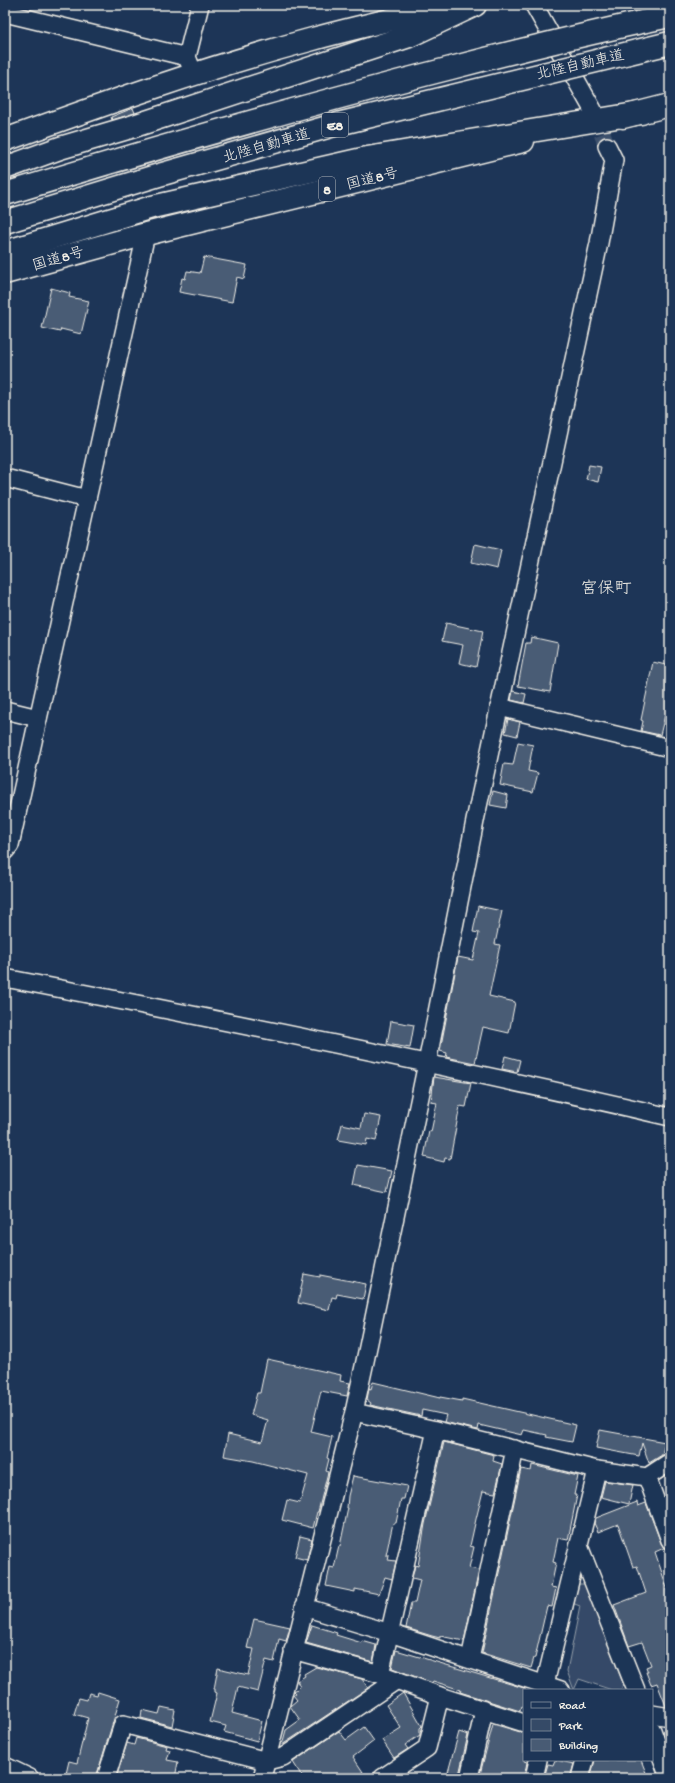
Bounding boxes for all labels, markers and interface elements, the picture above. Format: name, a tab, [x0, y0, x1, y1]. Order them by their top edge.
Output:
street label: 北陸自動車道	[534, 46, 626, 85]
road number: E8	[322, 113, 348, 137]
street label: 北陸自動車道	[221, 125, 312, 168]
street label: 国道8号	[344, 165, 400, 195]
road number: 8	[319, 177, 335, 201]
street label: 国道8号	[30, 244, 87, 276]
district label: 宮保町	[581, 579, 632, 600]
legend	[523, 1689, 653, 1761]
text: Road	[559, 1700, 586, 1714]
text: Park	[558, 1720, 584, 1734]
text: Building	[558, 1740, 598, 1754]

